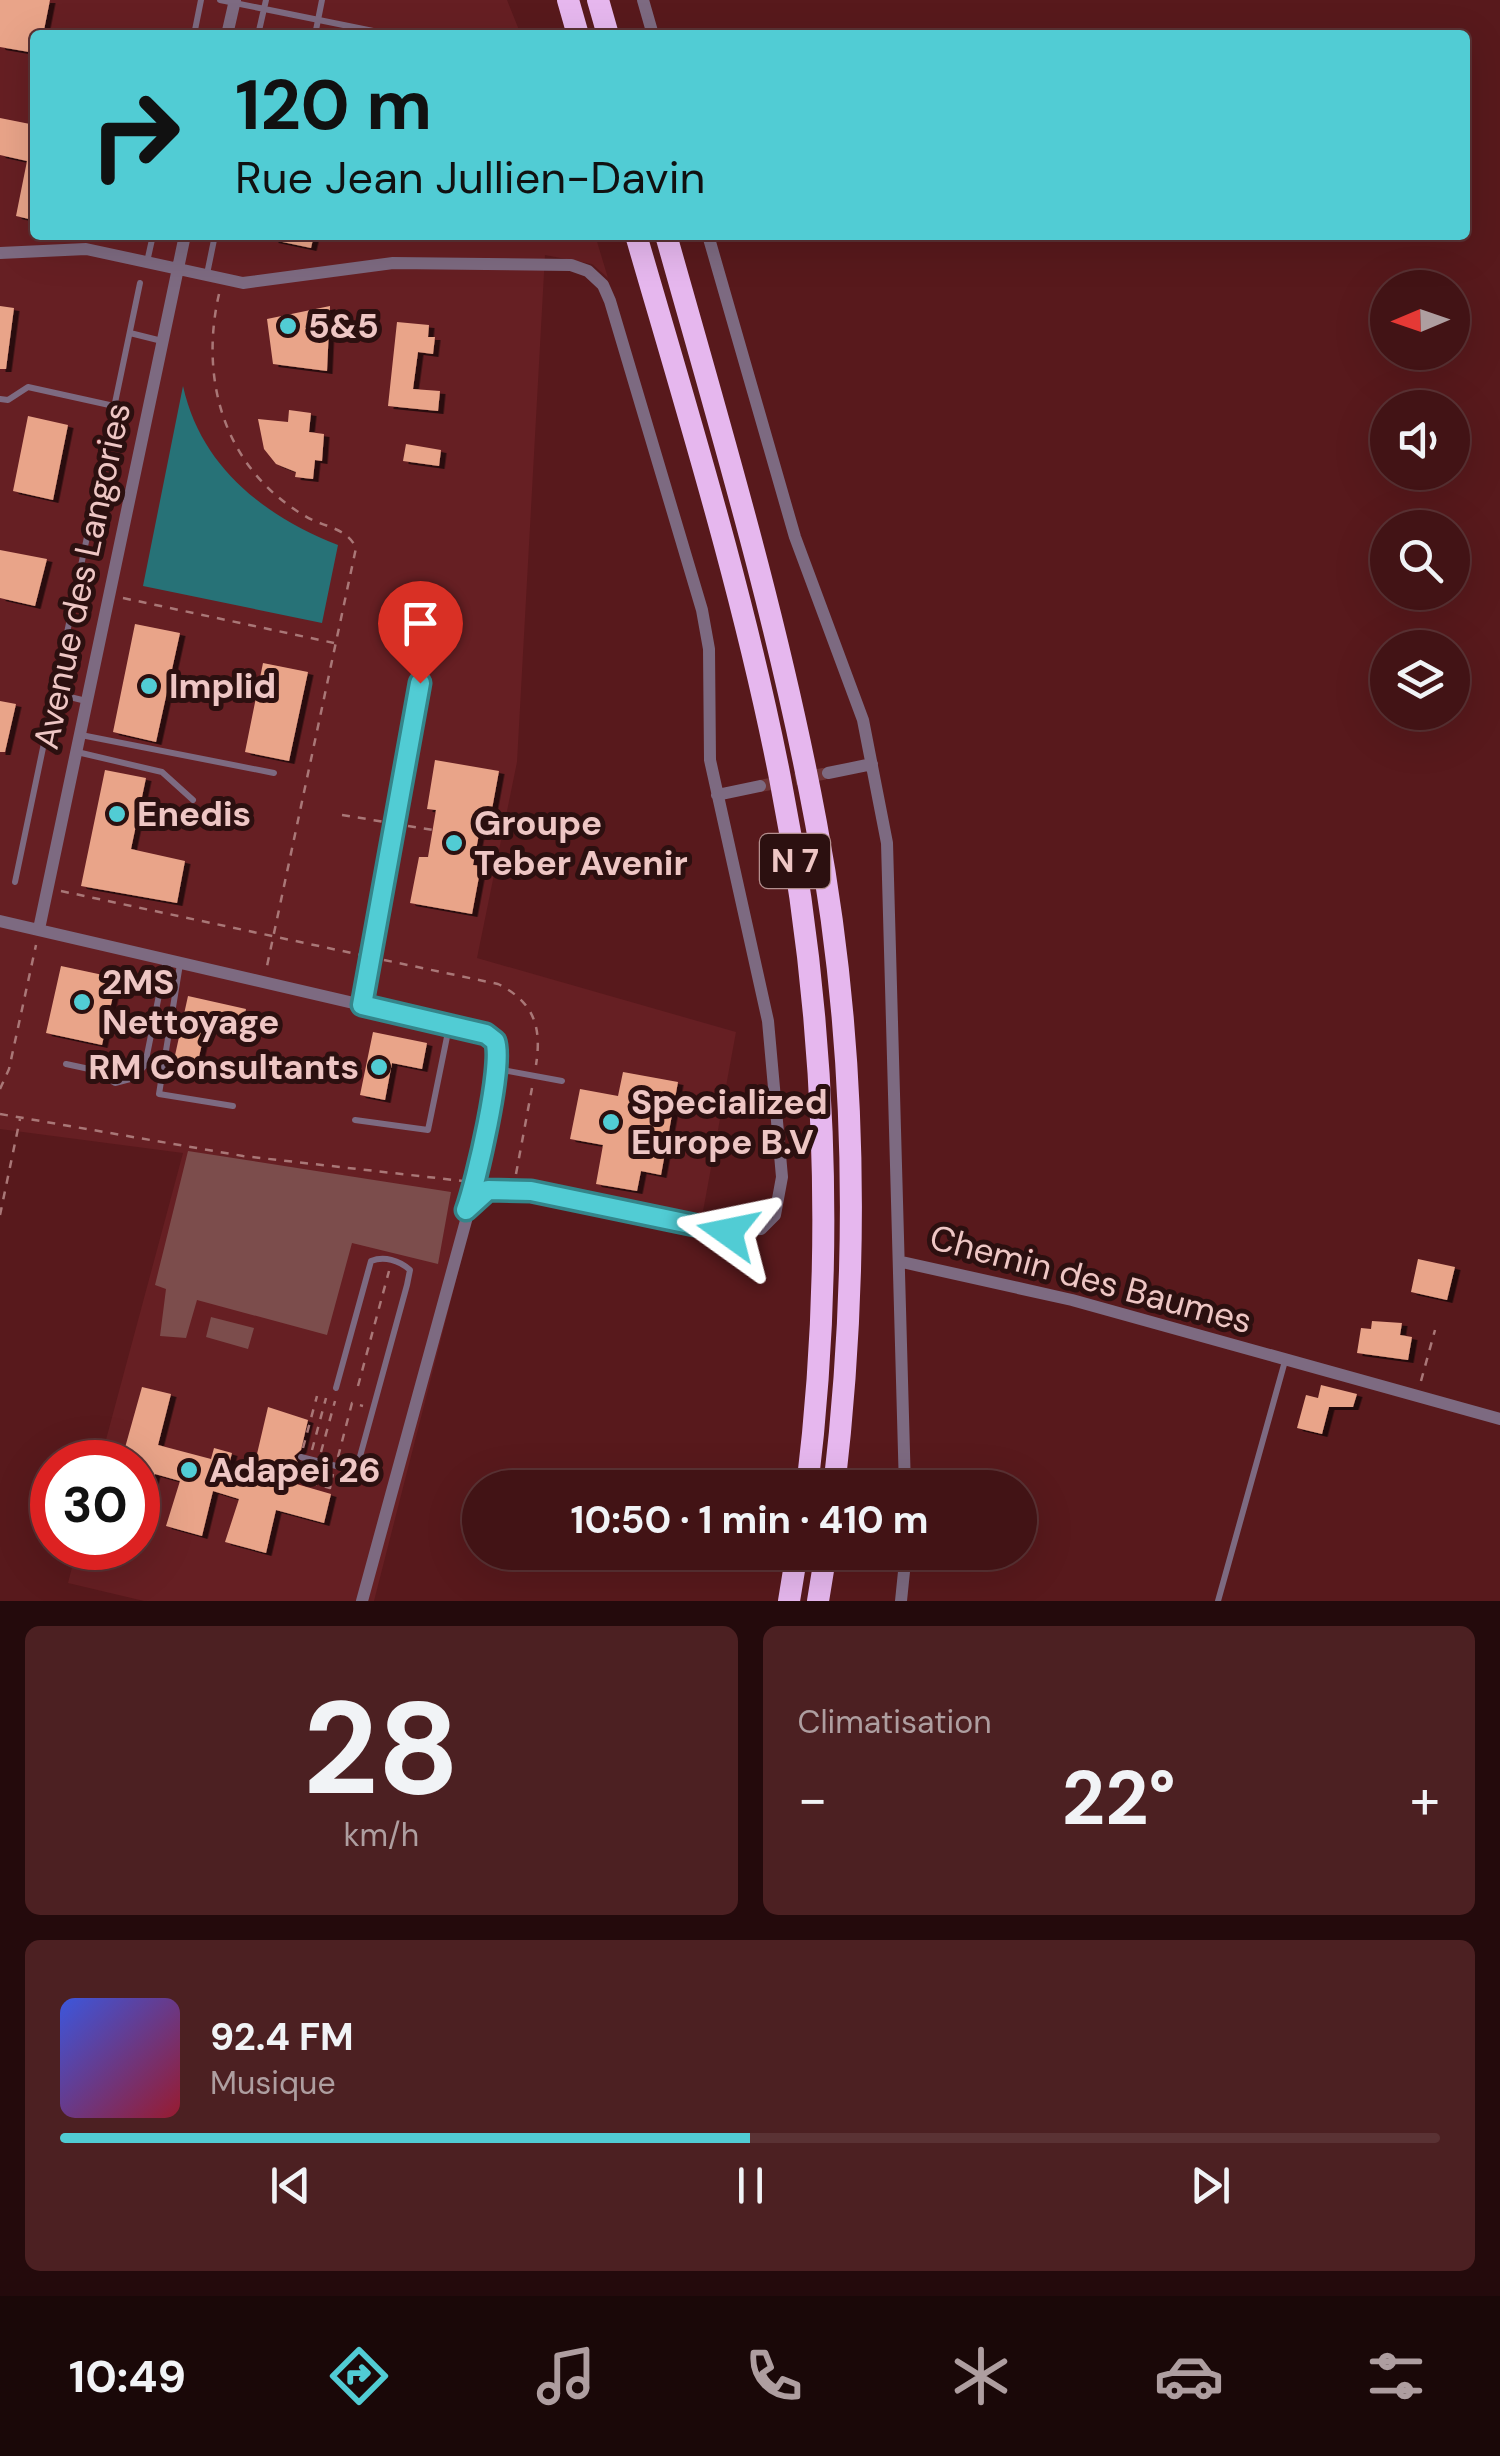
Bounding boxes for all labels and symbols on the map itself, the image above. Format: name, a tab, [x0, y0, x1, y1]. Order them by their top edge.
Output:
north arrow	[1370, 270, 1470, 370]
place label: 5&5	[308, 303, 379, 349]
marker: 5&5	[277, 315, 299, 337]
street label: Avenue des Langories	[23, 399, 141, 753]
pin	[378, 581, 463, 684]
place label: Implid	[169, 663, 276, 709]
marker: Implid	[138, 675, 160, 697]
place label: Enedis	[137, 791, 251, 837]
place label: Groupe Teber Avenir	[474, 800, 688, 886]
marker: Enedis	[106, 803, 128, 825]
marker: Groupe Teber Avenir	[443, 832, 465, 854]
road number: N 7	[760, 834, 830, 888]
place label: 2MS Nettoyage	[102, 959, 279, 1045]
marker: 2MS Nettoyage	[71, 991, 93, 1013]
place label: RM Consultants	[88, 1044, 359, 1090]
marker: RM Consultants	[368, 1056, 390, 1078]
place label: Specialized Europe B.V	[631, 1079, 828, 1165]
marker: Specialized Europe B.V	[600, 1111, 622, 1133]
position arrow	[676, 1180, 780, 1284]
street label: Chemin des Baumes	[925, 1214, 1257, 1344]
speed limit sign: 30	[30, 1440, 160, 1570]
place label: Adapei 26	[209, 1447, 381, 1493]
marker: Adapei 26	[178, 1459, 200, 1481]

